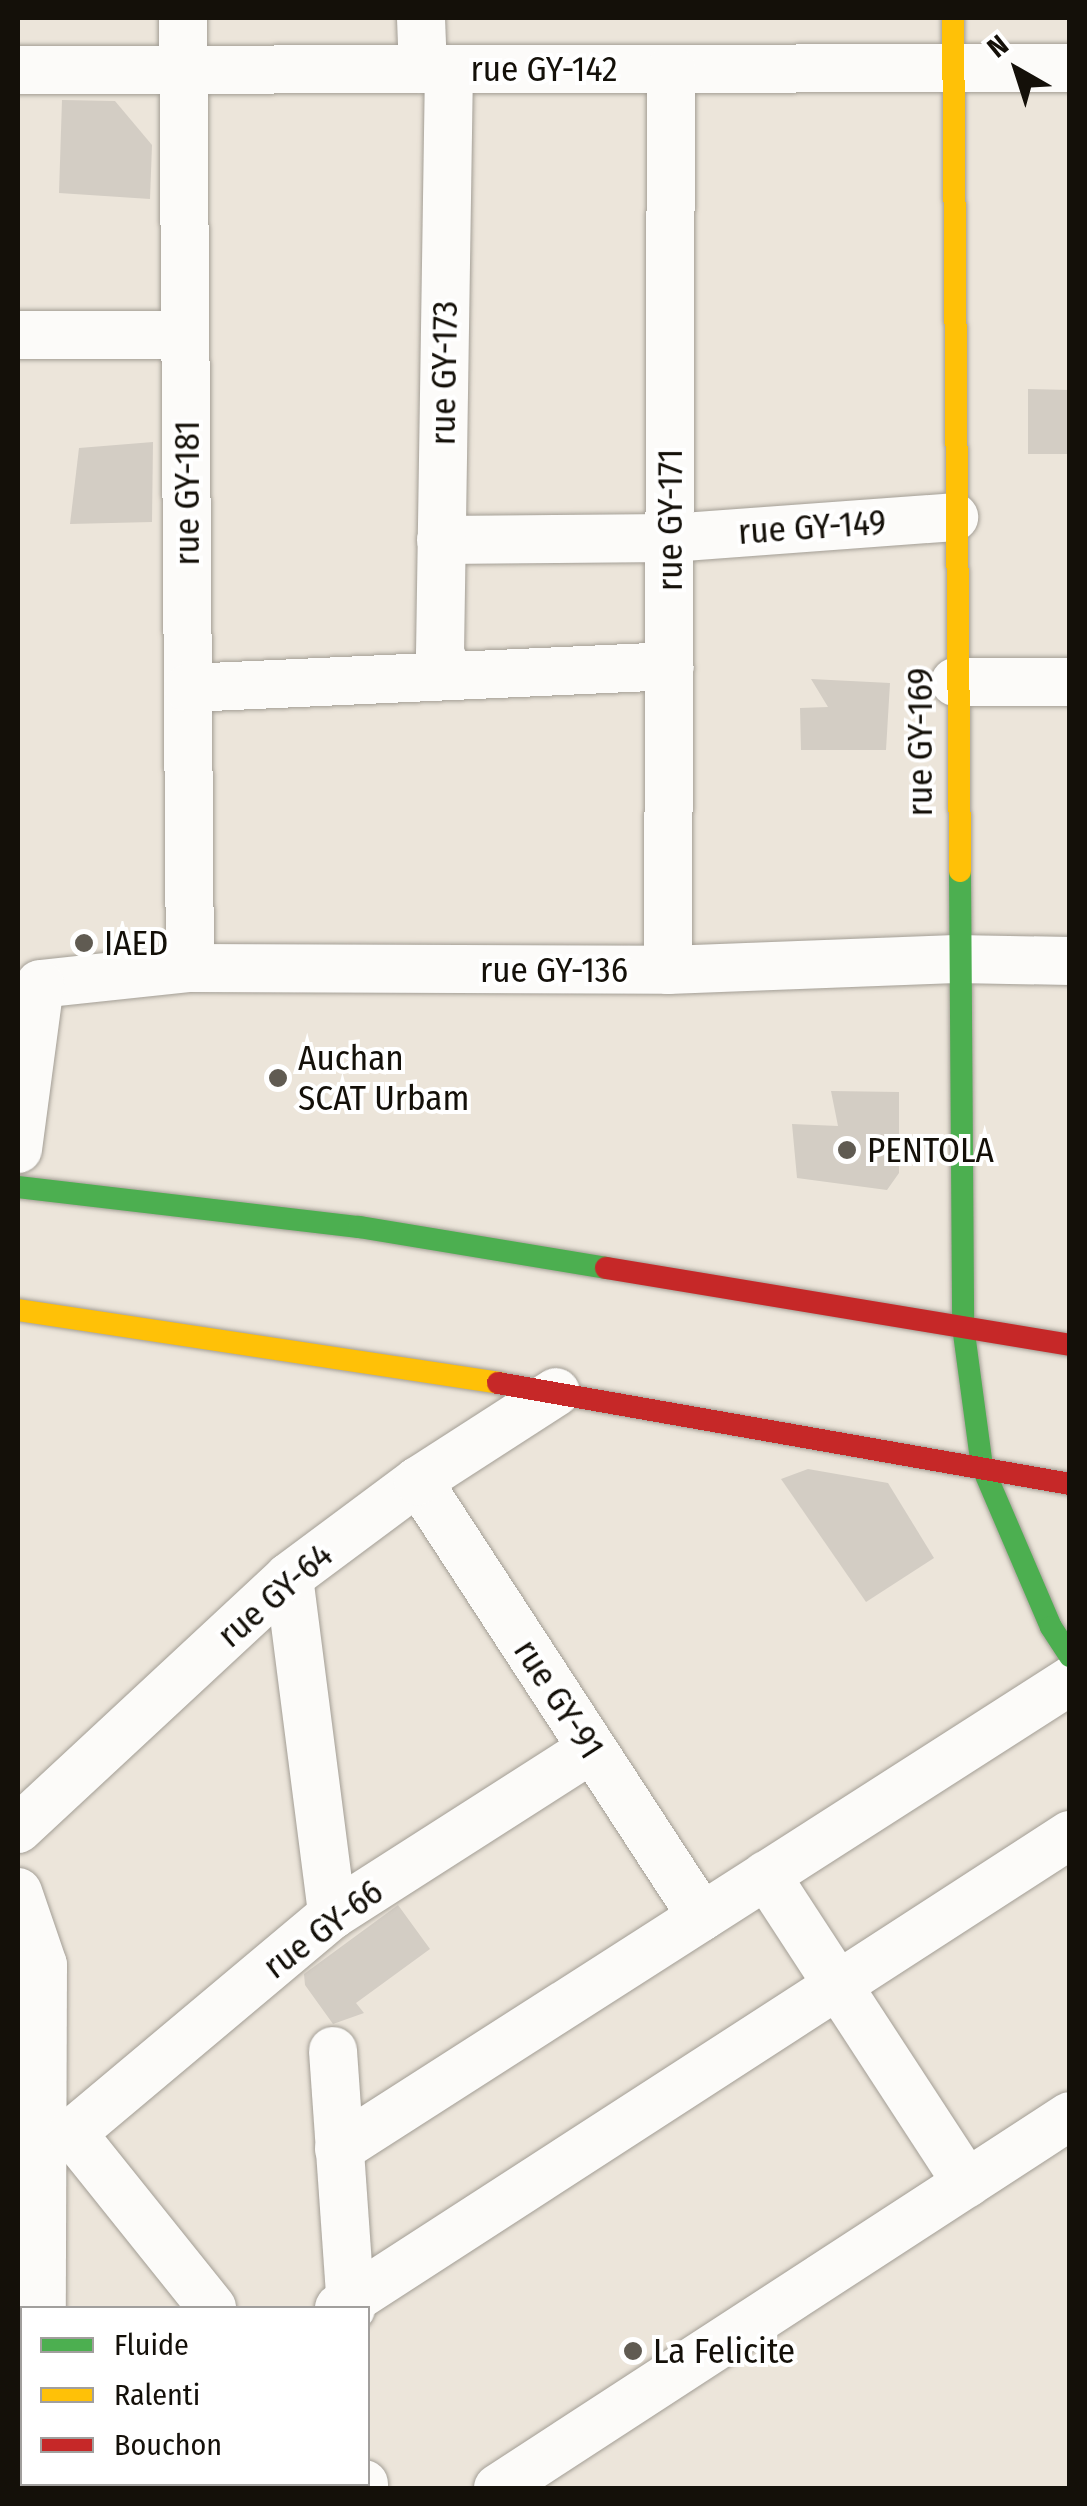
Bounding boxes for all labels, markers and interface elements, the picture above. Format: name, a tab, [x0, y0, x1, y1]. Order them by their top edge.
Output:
north arrow	[967, 20, 1067, 120]
text: N	[981, 28, 1015, 64]
street label: rue GY-142	[471, 48, 617, 90]
street label: rue GY-173	[422, 300, 466, 446]
street label: rue GY-181	[166, 420, 208, 566]
street label: rue GY-171	[649, 449, 691, 591]
street label: rue GY-149	[737, 501, 887, 553]
street label: rue GY-169	[899, 668, 941, 816]
place label: IAED	[104, 922, 168, 964]
marker: IAED	[73, 932, 95, 954]
street label: rue GY-136	[480, 949, 628, 991]
place label: Auchan SCAT Urbam	[298, 1037, 469, 1119]
marker: Auchan SCAT Urbam	[267, 1067, 289, 1089]
place label: PENTOLA	[867, 1129, 994, 1171]
marker: PENTOLA	[836, 1139, 858, 1161]
street label: rue GY-64	[209, 1534, 341, 1656]
street label: rue GY-91	[505, 1632, 613, 1766]
street label: rue GY-66	[255, 1871, 391, 1987]
legend	[20, 2306, 370, 2486]
text: Fluide	[114, 2327, 189, 2363]
place label: La Felicite	[653, 2330, 795, 2372]
marker: La Felicite	[622, 2340, 644, 2362]
text: Ralenti	[114, 2377, 200, 2413]
text: Bouchon	[114, 2427, 222, 2463]

